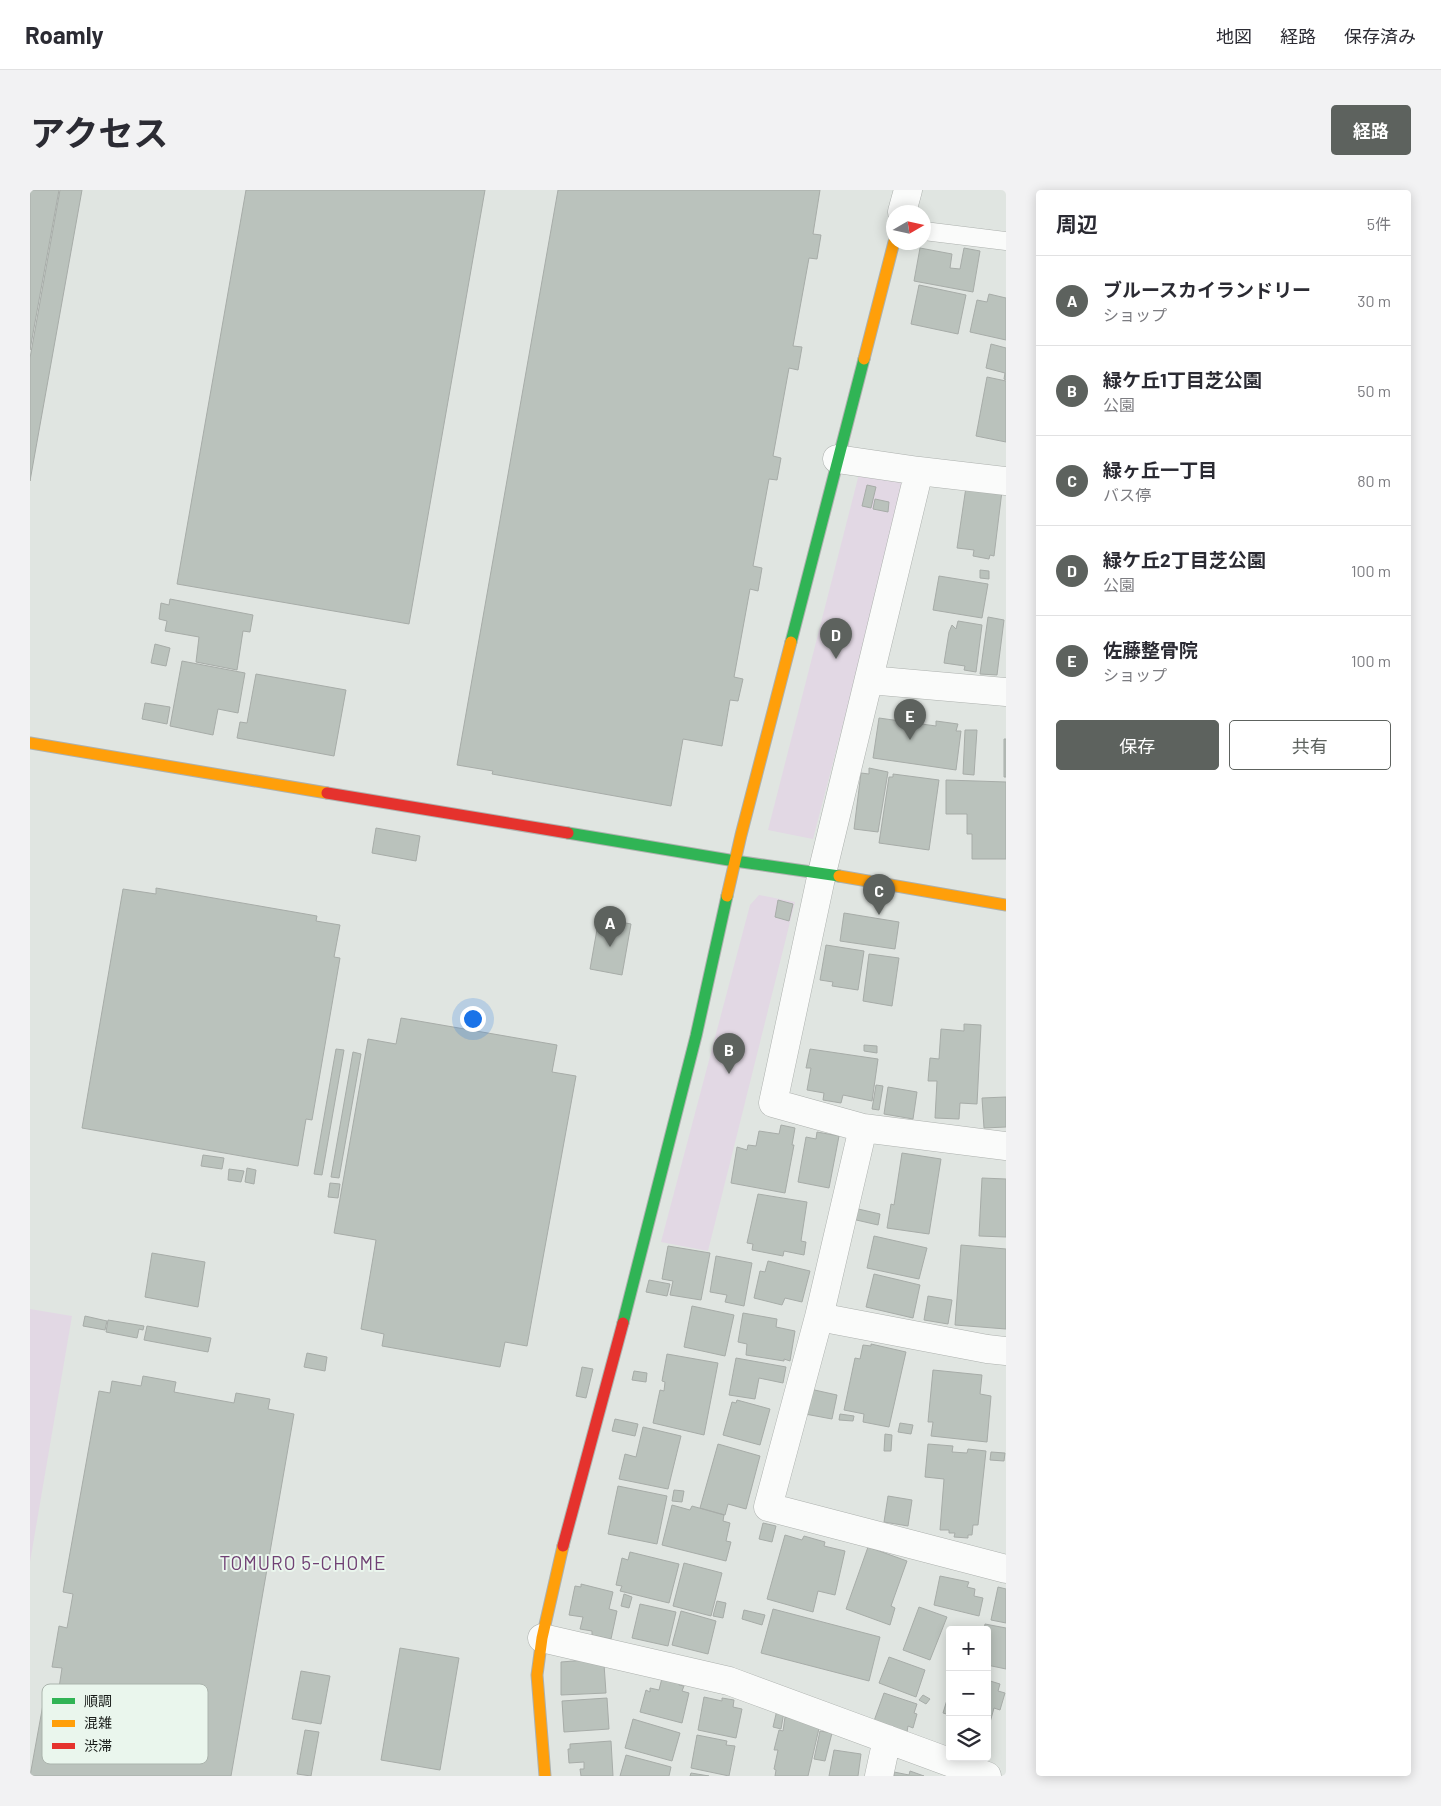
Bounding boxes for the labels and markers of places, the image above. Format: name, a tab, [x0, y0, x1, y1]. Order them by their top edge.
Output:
pin: D	[820, 618, 852, 659]
pin: E	[894, 699, 926, 740]
pin: C	[863, 874, 895, 915]
pin: A	[594, 906, 626, 947]
pin: B	[713, 1033, 745, 1074]

